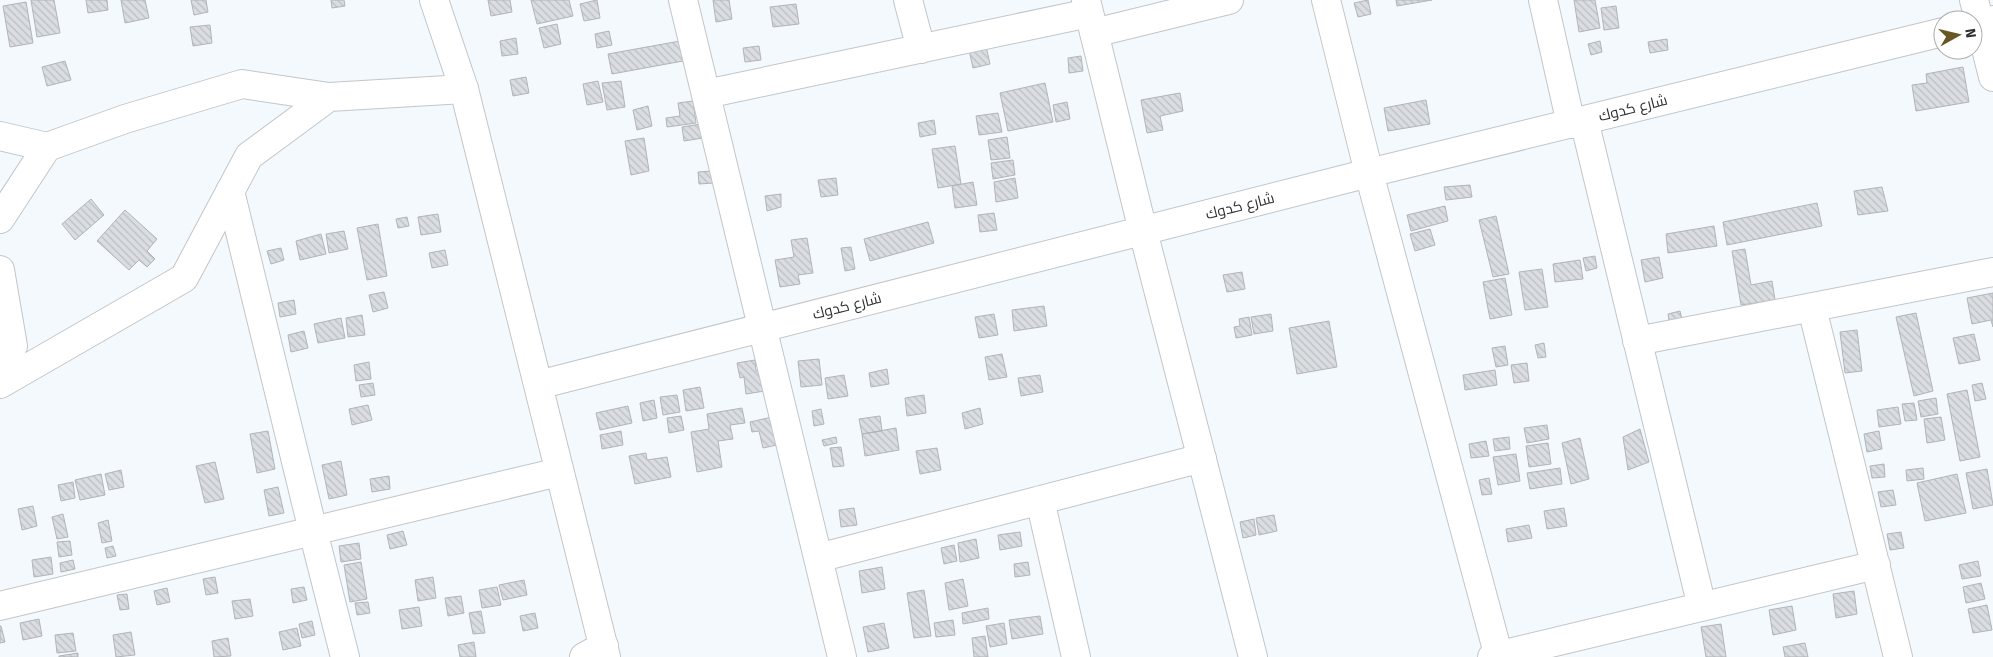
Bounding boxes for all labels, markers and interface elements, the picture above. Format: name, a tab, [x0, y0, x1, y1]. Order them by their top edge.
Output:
north arrow	[1933, 10, 1983, 60]
text: N	[1961, 27, 1979, 39]
street label: شارع كدوك	[1597, 91, 1670, 127]
street label: شارع كدوك	[1204, 189, 1277, 225]
street label: شارع كدوك	[811, 289, 884, 325]

